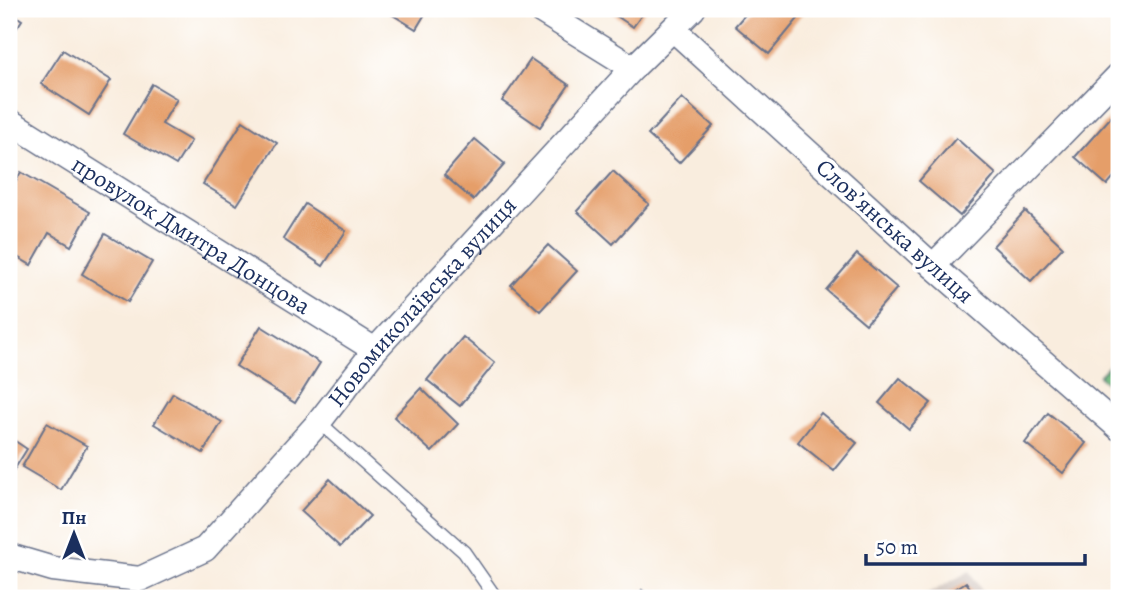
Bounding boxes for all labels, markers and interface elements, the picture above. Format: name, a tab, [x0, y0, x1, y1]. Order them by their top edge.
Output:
street label: провулок Дмитра Донцова	[66, 148, 317, 322]
street label: Словʼянська вулиця	[809, 151, 981, 311]
street label: Новомиколаївська вулиця	[320, 190, 523, 414]
north arrow	[38, 498, 108, 568]
text: Пн	[62, 505, 86, 531]
scale bar	[866, 523, 1084, 567]
text: 50 m	[876, 533, 918, 561]

